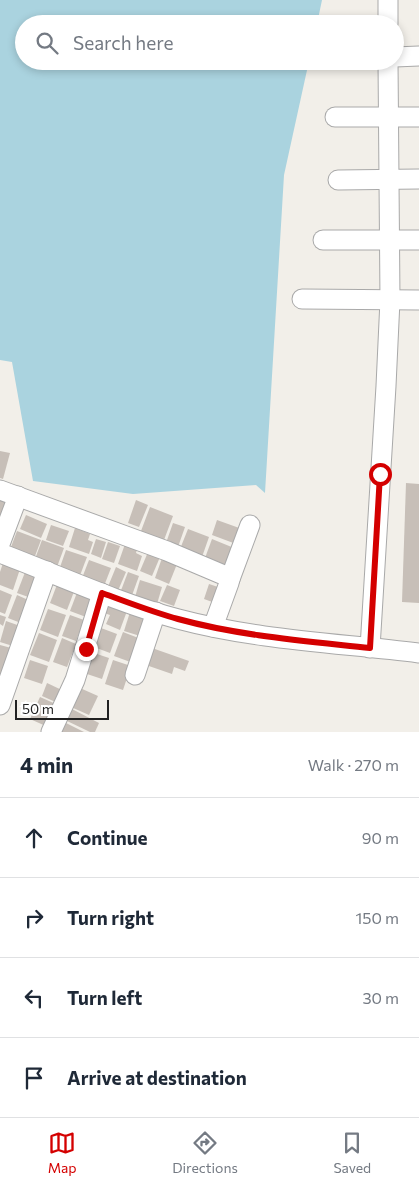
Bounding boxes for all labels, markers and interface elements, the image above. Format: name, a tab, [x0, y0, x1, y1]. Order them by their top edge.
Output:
search box	[15, 15, 404, 70]
icon: search	[33, 29, 61, 57]
text: Search here	[73, 31, 173, 54]
route start	[369, 463, 392, 486]
route end	[75, 638, 98, 661]
scale bar	[15, 697, 109, 720]
text: 50 m	[22, 700, 54, 717]
text: 4 min	[20, 752, 73, 777]
text: Walk · 270 m	[308, 755, 399, 774]
icon: ahead	[20, 824, 48, 852]
text: Continue	[67, 826, 147, 849]
text: 90 m	[362, 828, 399, 847]
icon: right	[20, 904, 48, 932]
text: Turn right	[67, 906, 154, 929]
text: 150 m	[356, 908, 399, 927]
icon: left	[20, 984, 48, 1012]
text: Turn left	[67, 986, 142, 1009]
text: 30 m	[362, 988, 399, 1007]
icon: arrive	[20, 1064, 48, 1092]
text: Arrive at destination	[67, 1066, 247, 1089]
tab: Map	[48, 1129, 77, 1176]
tab: Directions	[172, 1129, 238, 1176]
tab: Saved	[333, 1129, 371, 1176]

